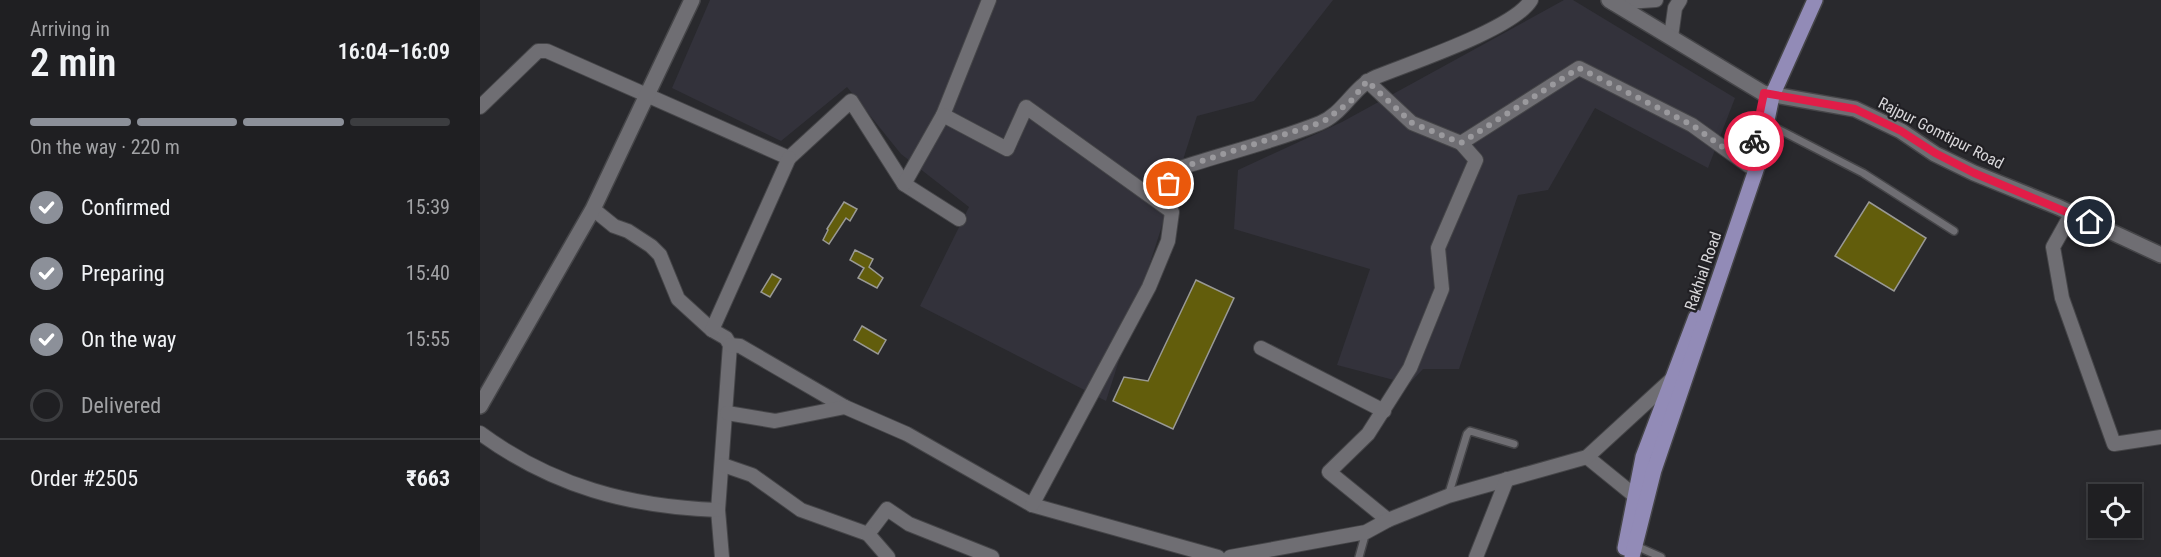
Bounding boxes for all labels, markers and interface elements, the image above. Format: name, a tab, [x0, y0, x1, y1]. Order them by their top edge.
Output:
text: Arriving in	[30, 17, 110, 41]
text: 16:04–16:09	[338, 39, 450, 64]
text: 2 min	[30, 40, 116, 86]
street label: Rajpur Gomtipur Road	[1875, 93, 2007, 173]
courier	[1724, 111, 1784, 171]
icon: bike	[1738, 125, 1771, 158]
text: On the way · 220 m	[30, 135, 180, 159]
pin	[1143, 158, 1194, 209]
icon: bag	[1152, 167, 1185, 200]
icon: check	[30, 191, 63, 224]
text: Confirmed	[81, 195, 170, 220]
text: 15:39	[406, 195, 450, 219]
pin	[2064, 196, 2115, 247]
icon: home	[2073, 205, 2106, 238]
street label: Rakhial Road	[1681, 229, 1725, 313]
icon: check	[30, 257, 63, 290]
text: Preparing	[81, 261, 165, 286]
text: 15:40	[406, 261, 450, 285]
icon: check	[30, 323, 63, 356]
text: On the way	[81, 327, 176, 352]
text: 15:55	[406, 327, 450, 351]
text: Delivered	[81, 393, 161, 418]
text: Order #2505	[30, 466, 138, 491]
text: ₹663	[406, 466, 450, 491]
map controls	[2088, 484, 2142, 538]
button: locate	[2088, 484, 2142, 538]

